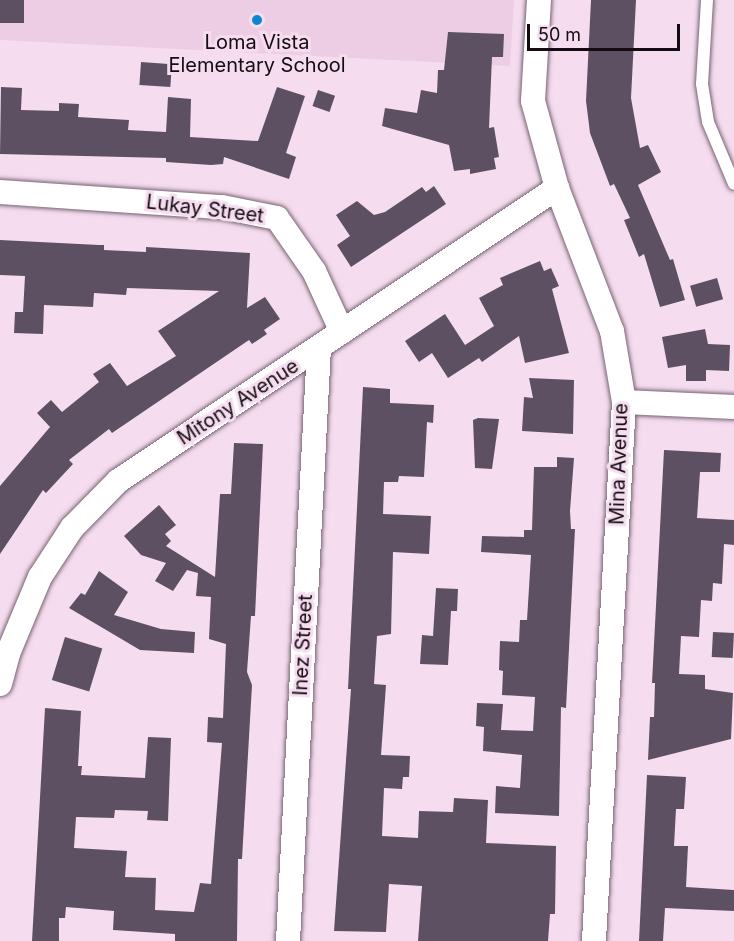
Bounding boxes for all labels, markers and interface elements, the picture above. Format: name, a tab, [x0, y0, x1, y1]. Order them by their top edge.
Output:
scale bar	[530, 12, 683, 50]
marker: Loma Vista Elementary School	[250, 13, 264, 27]
text: 50 m	[538, 24, 581, 45]
place label: Loma Vista Elementary School	[168, 30, 346, 77]
street label: Lukay Street	[145, 190, 265, 228]
street label: Mitony Avenue	[173, 354, 303, 450]
street label: Mina Avenue	[605, 403, 633, 525]
street label: Inez Street	[288, 594, 318, 696]

